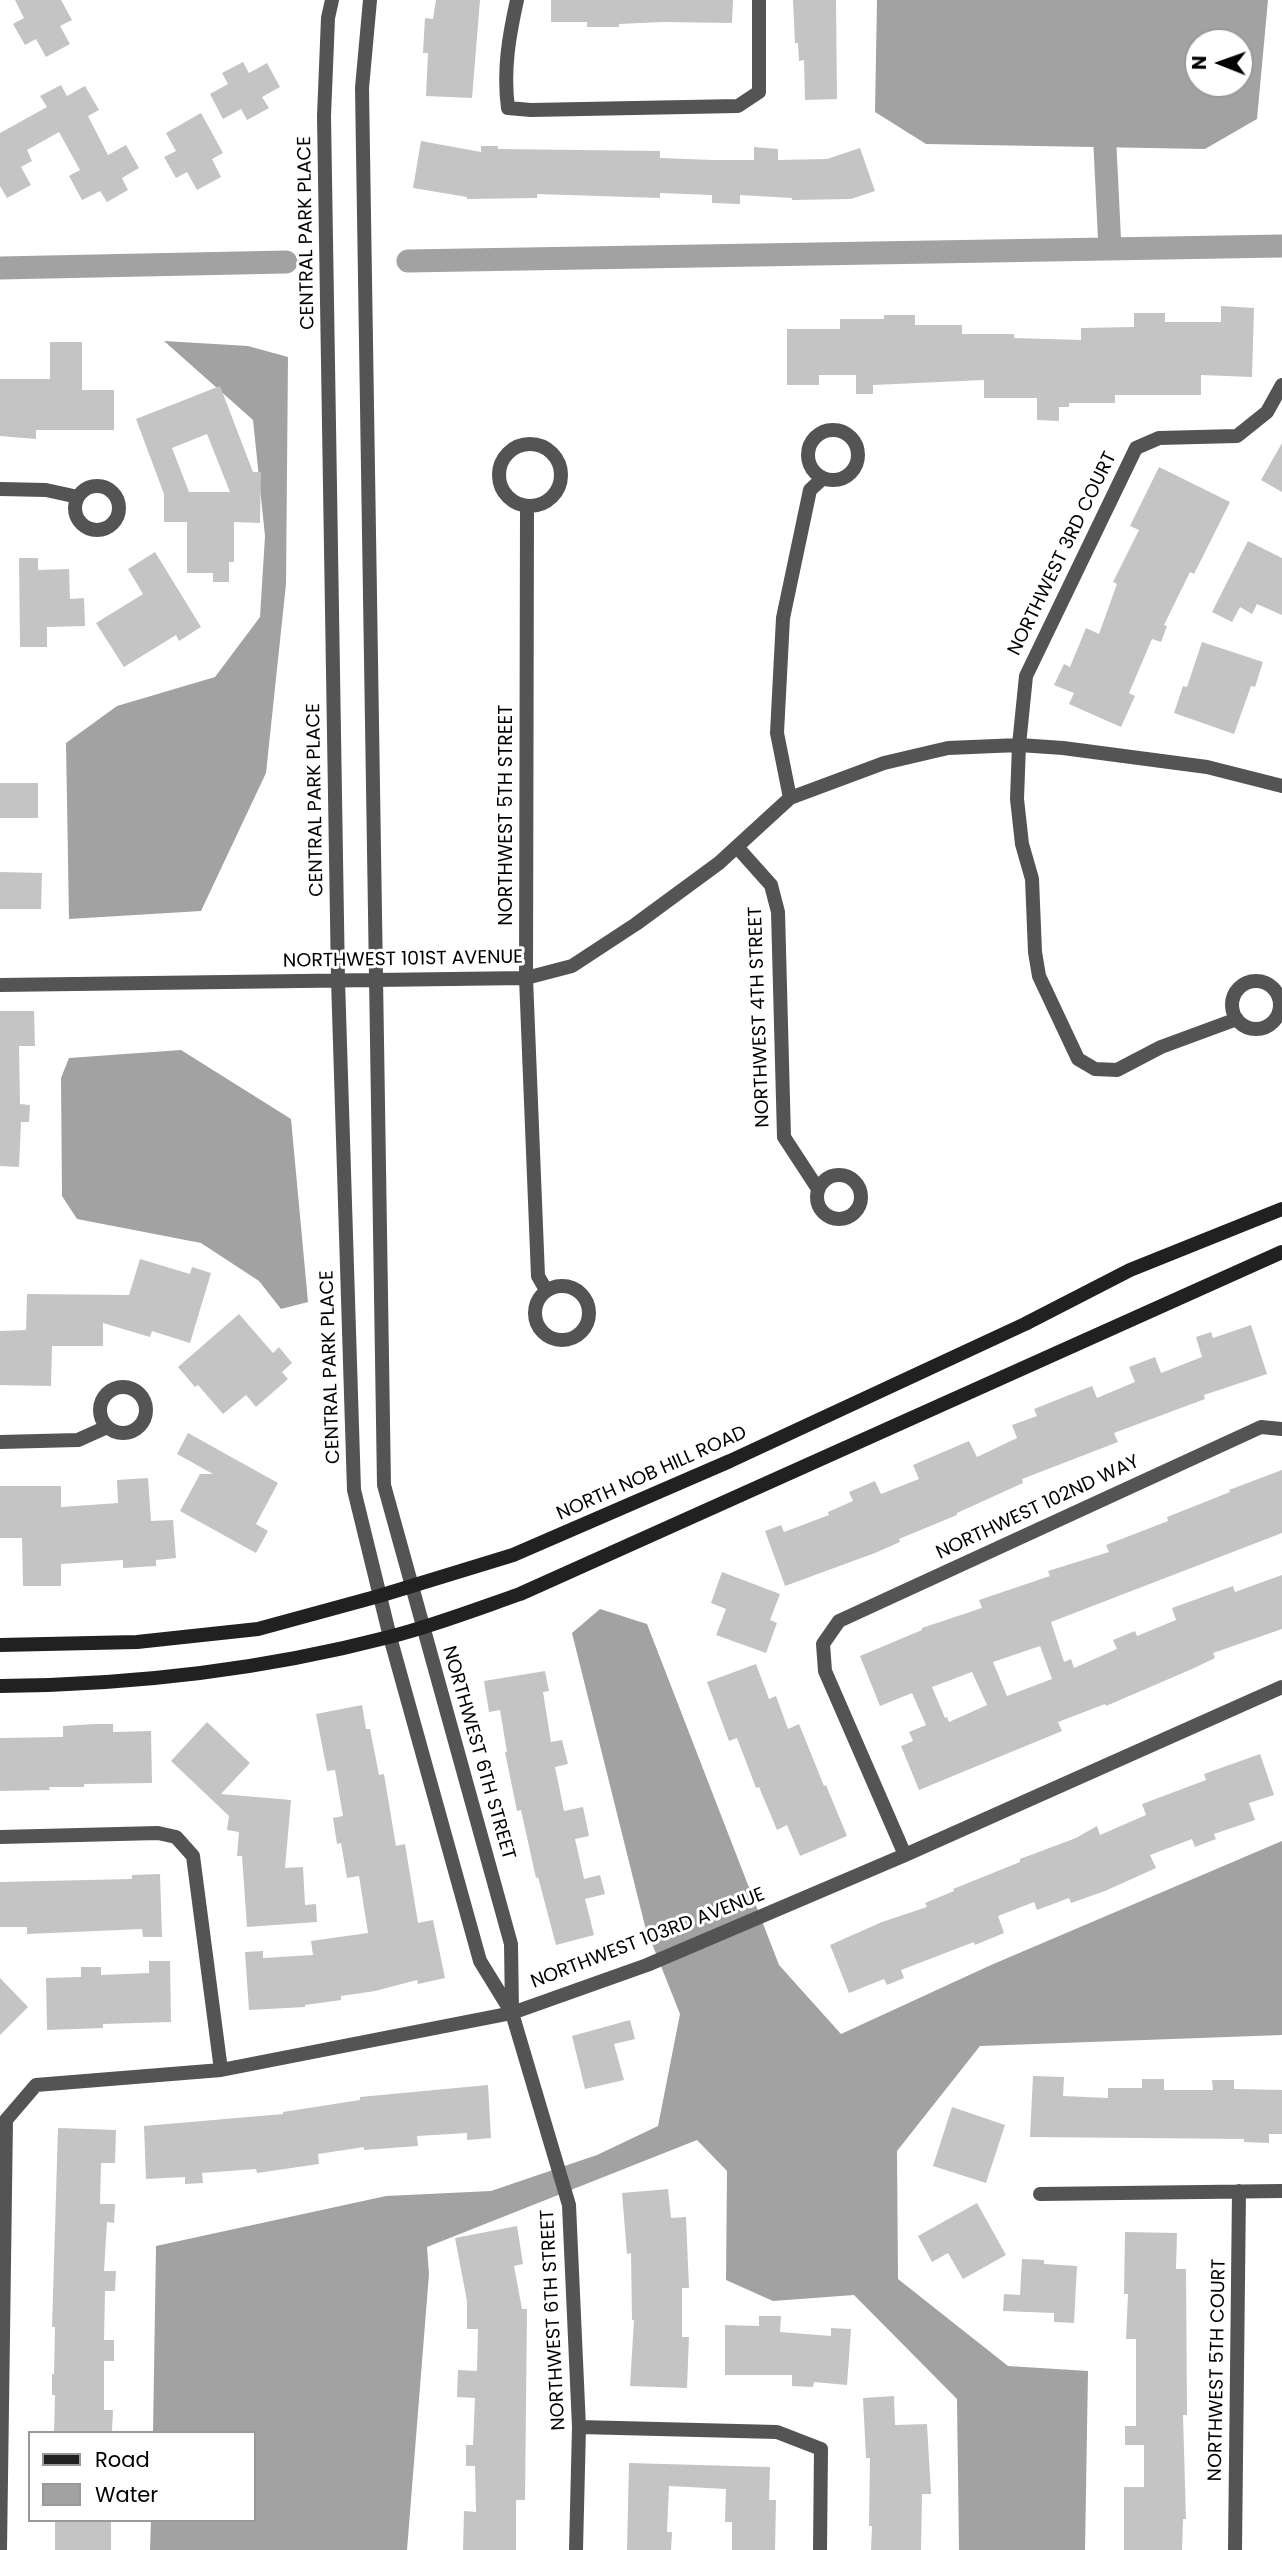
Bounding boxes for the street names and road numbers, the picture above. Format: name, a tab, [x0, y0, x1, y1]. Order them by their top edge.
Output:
street label: CENTRAL PARK PLACE	[294, 136, 320, 330]
street label: NORTHWEST 3RD COURT	[1004, 449, 1122, 659]
street label: CENTRAL PARK PLACE	[303, 703, 329, 897]
street label: NORTHWEST 5TH STREET	[496, 704, 518, 926]
street label: NORTHWEST 4TH STREET	[745, 906, 775, 1128]
street label: NORTHWEST 101ST AVENUE	[283, 947, 523, 973]
street label: CENTRAL PARK PLACE	[316, 1270, 346, 1464]
street label: NORTH NOB HILL ROAD	[554, 1422, 750, 1526]
street label: NORTHWEST 102ND WAY	[933, 1451, 1143, 1565]
street label: NORTHWEST 6TH STREET	[437, 1643, 519, 1863]
street label: NORTHWEST 103RD AVENUE	[528, 1884, 768, 1994]
street label: NORTHWEST 6TH STREET	[537, 2209, 571, 2431]
street label: NORTHWEST 5TH COURT	[1205, 2258, 1231, 2482]

